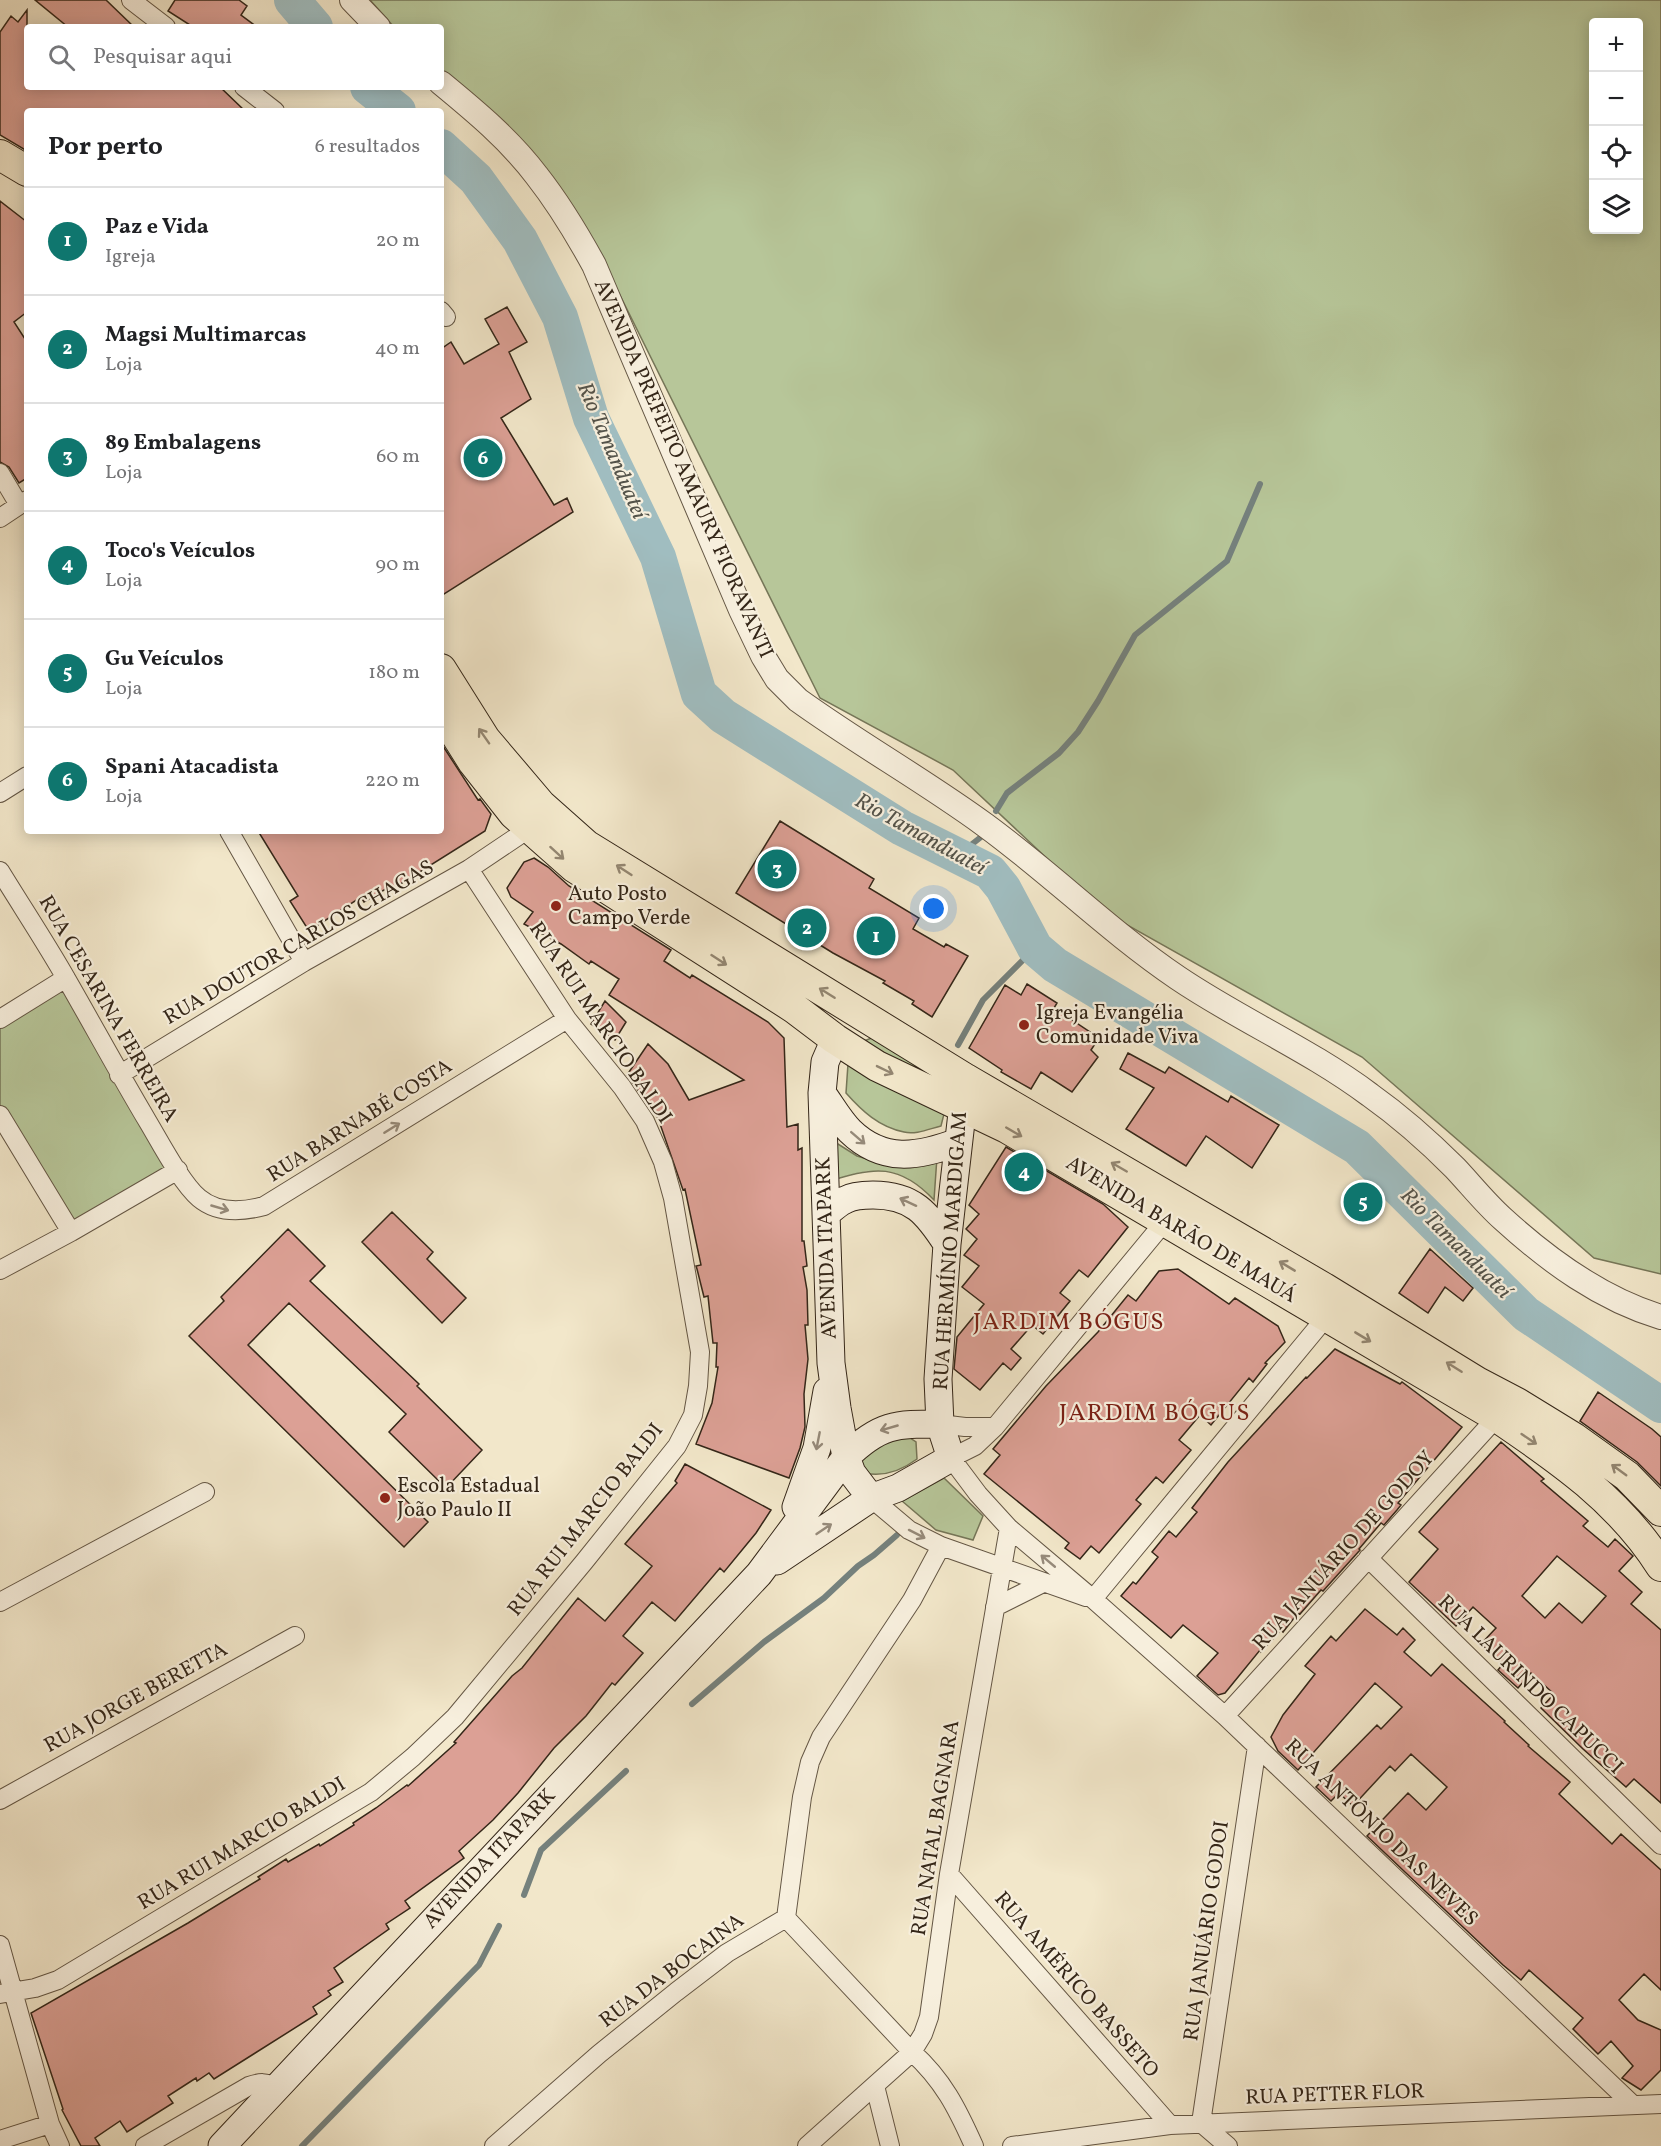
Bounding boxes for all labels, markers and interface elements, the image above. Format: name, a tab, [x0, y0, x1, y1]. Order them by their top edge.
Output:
map controls	[1589, 18, 1643, 234]
button: +	[1589, 18, 1643, 72]
search box	[24, 24, 444, 90]
icon: search	[45, 41, 78, 74]
text: Pesquisar aqui	[93, 42, 232, 73]
button: −	[1589, 72, 1643, 126]
button: locate	[1589, 126, 1643, 180]
text: Por perto	[48, 129, 163, 165]
text: 6 resultados	[315, 133, 420, 161]
button: layers	[1589, 180, 1643, 234]
text: Paz e Vida	[105, 212, 209, 243]
text: 1	[63, 227, 72, 255]
text: 20 m	[376, 227, 420, 255]
text: Igreja	[105, 243, 156, 271]
street label: AVENIDA PREFEITO AMAURY FIORAVANTI	[586, 275, 780, 663]
text: Magsi Multimarcas	[105, 320, 306, 351]
text: 2	[62, 335, 73, 363]
text: 40 m	[375, 335, 420, 363]
text: Loja	[105, 351, 142, 379]
water label: Rio Tamanduateí	[568, 378, 655, 527]
text: 89 Embalagens	[105, 428, 261, 459]
pin: 6	[464, 436, 502, 480]
text: 3	[62, 443, 73, 471]
text: 60 m	[376, 443, 420, 471]
text: Loja	[105, 459, 142, 487]
text: Toco's Veículos	[105, 536, 255, 567]
text: 4	[61, 551, 74, 579]
text: 90 m	[376, 551, 420, 579]
text: Loja	[105, 567, 142, 595]
text: Gu Veículos	[105, 644, 224, 675]
text: 5	[63, 659, 72, 687]
text: 180 m	[368, 659, 420, 687]
text: Loja	[105, 675, 142, 703]
one-way arrow	[478, 728, 490, 745]
text: Spani Atacadista	[105, 752, 279, 783]
text: 6	[62, 767, 73, 795]
text: 220 m	[365, 767, 420, 795]
text: Loja	[105, 783, 142, 811]
water label: Rio Tamanduateí	[849, 786, 994, 885]
one-way arrow	[550, 845, 565, 860]
pin: 3	[758, 846, 796, 892]
street label: RUA DOUTOR CARLOS CHAGAS	[158, 853, 440, 1033]
one-way arrow	[616, 863, 633, 876]
place label: Auto Posto Campo Verde	[568, 880, 691, 933]
street label: RUA CESARINA FERREIRA	[31, 890, 185, 1128]
your location	[919, 894, 948, 923]
marker: Auto Posto Campo Verde	[549, 899, 563, 913]
pin: 2	[788, 906, 826, 950]
pin: 1	[856, 914, 896, 958]
street label: RUA RUI MARCIO BALDI	[521, 916, 679, 1130]
one-way arrow	[711, 954, 728, 967]
one-way arrow	[819, 986, 836, 998]
place label: Igreja Evangélia Comunidade Viva	[1036, 999, 1199, 1052]
marker: Igreja Evangélia Comunidade Viva	[1017, 1018, 1031, 1032]
street label: RUA BARNABÉ COSTA	[262, 1052, 458, 1190]
one-way arrow	[875, 1064, 893, 1076]
street label: RUA HERMÍNIO MARDIGAM	[927, 1111, 975, 1391]
one-way arrow	[383, 1121, 400, 1133]
one-way arrow	[1005, 1126, 1022, 1138]
one-way arrow	[850, 1131, 865, 1145]
street label: AVENIDA BARÃO DE MAUÁ	[1060, 1149, 1302, 1311]
pin: 4	[1004, 1150, 1044, 1194]
street label: AVENIDA ITAPARK	[809, 1156, 845, 1340]
one-way arrow	[1111, 1161, 1128, 1173]
pin: 5	[1344, 1180, 1382, 1224]
water label: Rio Tamanduateí	[1392, 1181, 1519, 1308]
one-way arrow	[899, 1196, 917, 1208]
one-way arrow	[210, 1203, 229, 1214]
one-way arrow	[1279, 1260, 1296, 1272]
district label: JARDIM BÓGUS	[973, 1306, 1165, 1340]
one-way arrow	[1354, 1332, 1371, 1344]
one-way arrow	[1445, 1361, 1462, 1374]
district label: JARDIM BÓGUS	[1059, 1397, 1251, 1431]
street label: RUA RUI MARCIO BALDI	[501, 1417, 671, 1623]
one-way arrow	[880, 1423, 899, 1434]
one-way arrow	[812, 1431, 823, 1451]
one-way arrow	[1521, 1433, 1537, 1445]
street label: RUA JANUÁRIO DE GODOY	[1246, 1445, 1442, 1657]
one-way arrow	[1611, 1464, 1627, 1476]
place label: Escola Estadual João Paulo II	[397, 1472, 540, 1525]
marker: Escola Estadual João Paulo II	[378, 1491, 392, 1505]
one-way arrow	[815, 1522, 832, 1534]
one-way arrow	[907, 1529, 925, 1540]
one-way arrow	[1041, 1554, 1056, 1568]
street label: RUA LAURINDO CAPUCCI	[1431, 1589, 1629, 1781]
street label: RUA JORGE BERETTA	[39, 1635, 233, 1761]
street label: RUA NATAL BAGNARA	[905, 1718, 967, 1938]
street label: RUA ANTÔNIO DAS NEVES	[1278, 1733, 1484, 1933]
street label: RUA RUI MARCIO BALDI	[133, 1770, 351, 1918]
street label: AVENIDA ITAPARK	[417, 1782, 563, 1936]
street label: RUA JANUÁRIO GODOI	[1177, 1819, 1237, 2043]
street label: RUA AMÉRICO BASSETO	[987, 1886, 1165, 2084]
street label: RUA DA BOCAINA	[594, 1907, 751, 2035]
street label: RUA PETTER FLOR	[1245, 2077, 1425, 2113]

